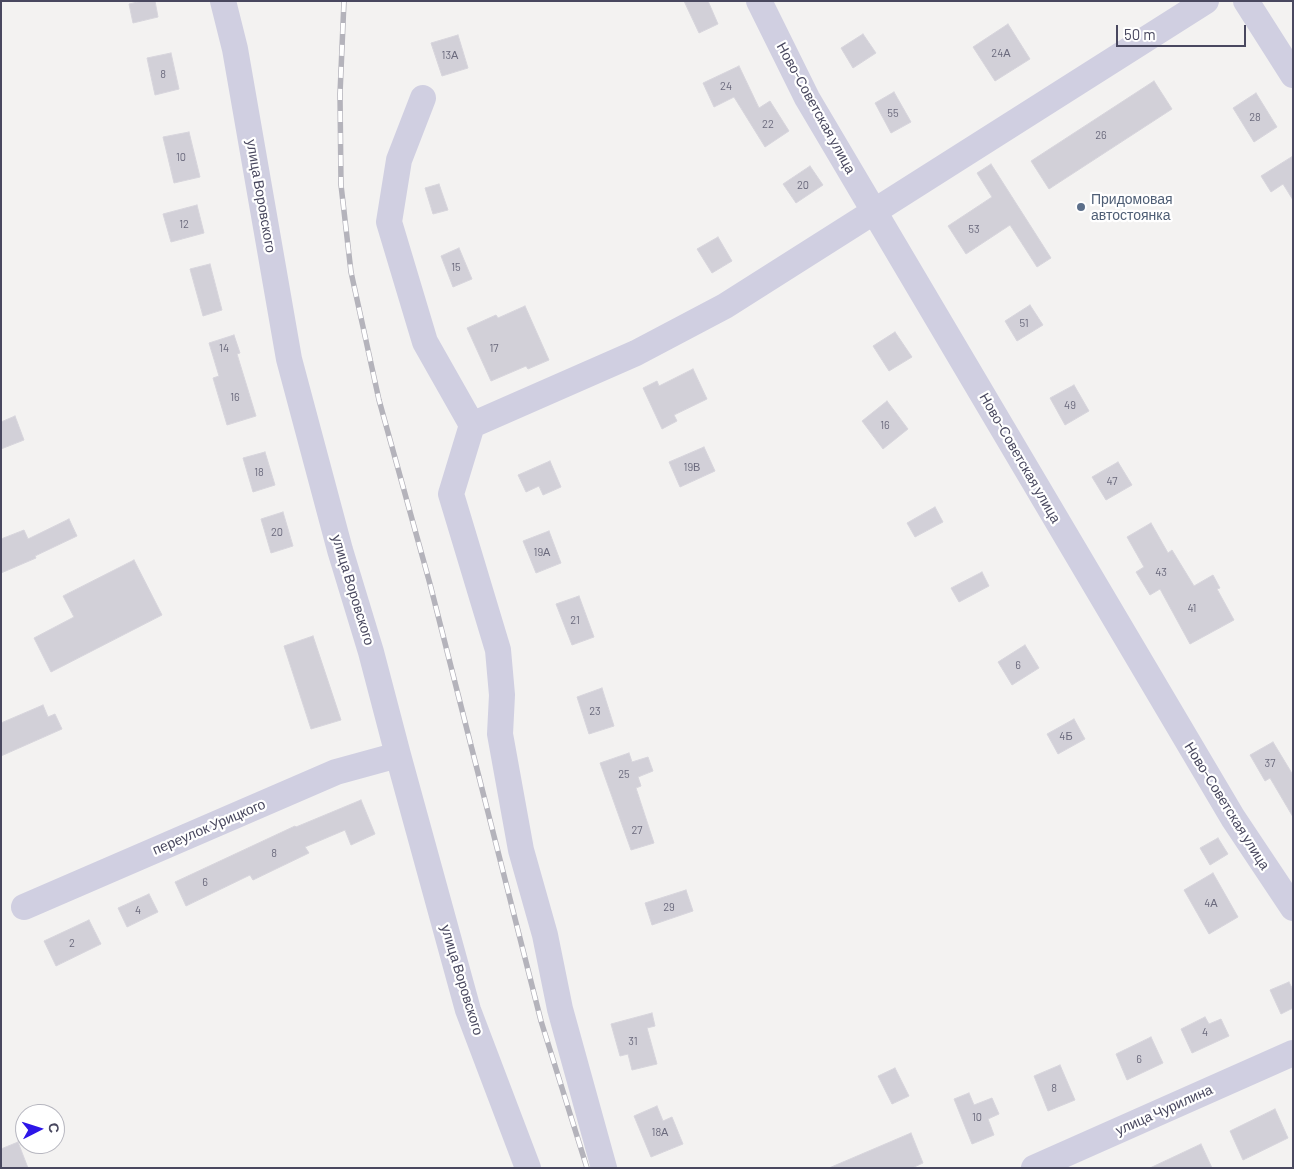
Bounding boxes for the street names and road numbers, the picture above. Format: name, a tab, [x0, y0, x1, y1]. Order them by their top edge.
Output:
street label: Ново-Советская улица	[773, 40, 859, 176]
street label: улица Воровского	[243, 138, 279, 254]
street label: Ново-Советская улица	[976, 390, 1064, 526]
street label: улица Воровского	[328, 533, 378, 647]
street label: Ново-Советская улица	[1181, 739, 1273, 873]
street label: переулок Урицкого	[150, 796, 268, 858]
street label: улица Воровского	[437, 923, 487, 1037]
street label: улица Чурилина	[1113, 1081, 1215, 1139]

